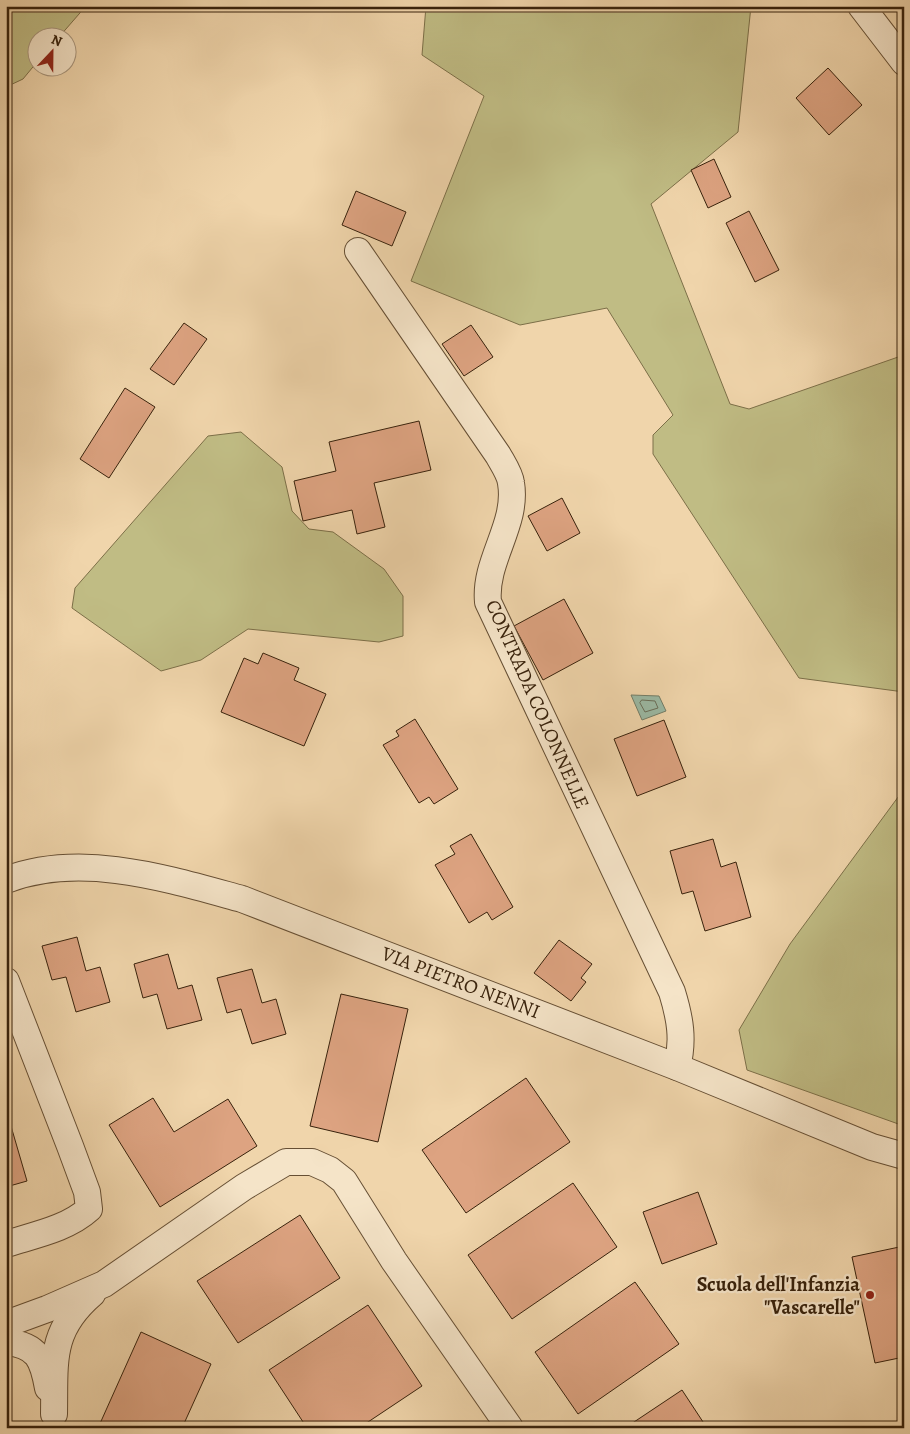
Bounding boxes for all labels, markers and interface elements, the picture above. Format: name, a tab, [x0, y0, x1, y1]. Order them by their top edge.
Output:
north arrow	[28, 28, 78, 78]
text: N	[48, 30, 65, 51]
street label: CONTRADA COLONNELLE	[479, 595, 596, 813]
street label: VIA PIETRO NENNI	[377, 939, 544, 1025]
place label: Scuola dell'Infanzia "Vascarelle"	[697, 1271, 860, 1321]
marker: Scuola dell'Infanzia "Vascarelle"	[864, 1289, 876, 1301]

